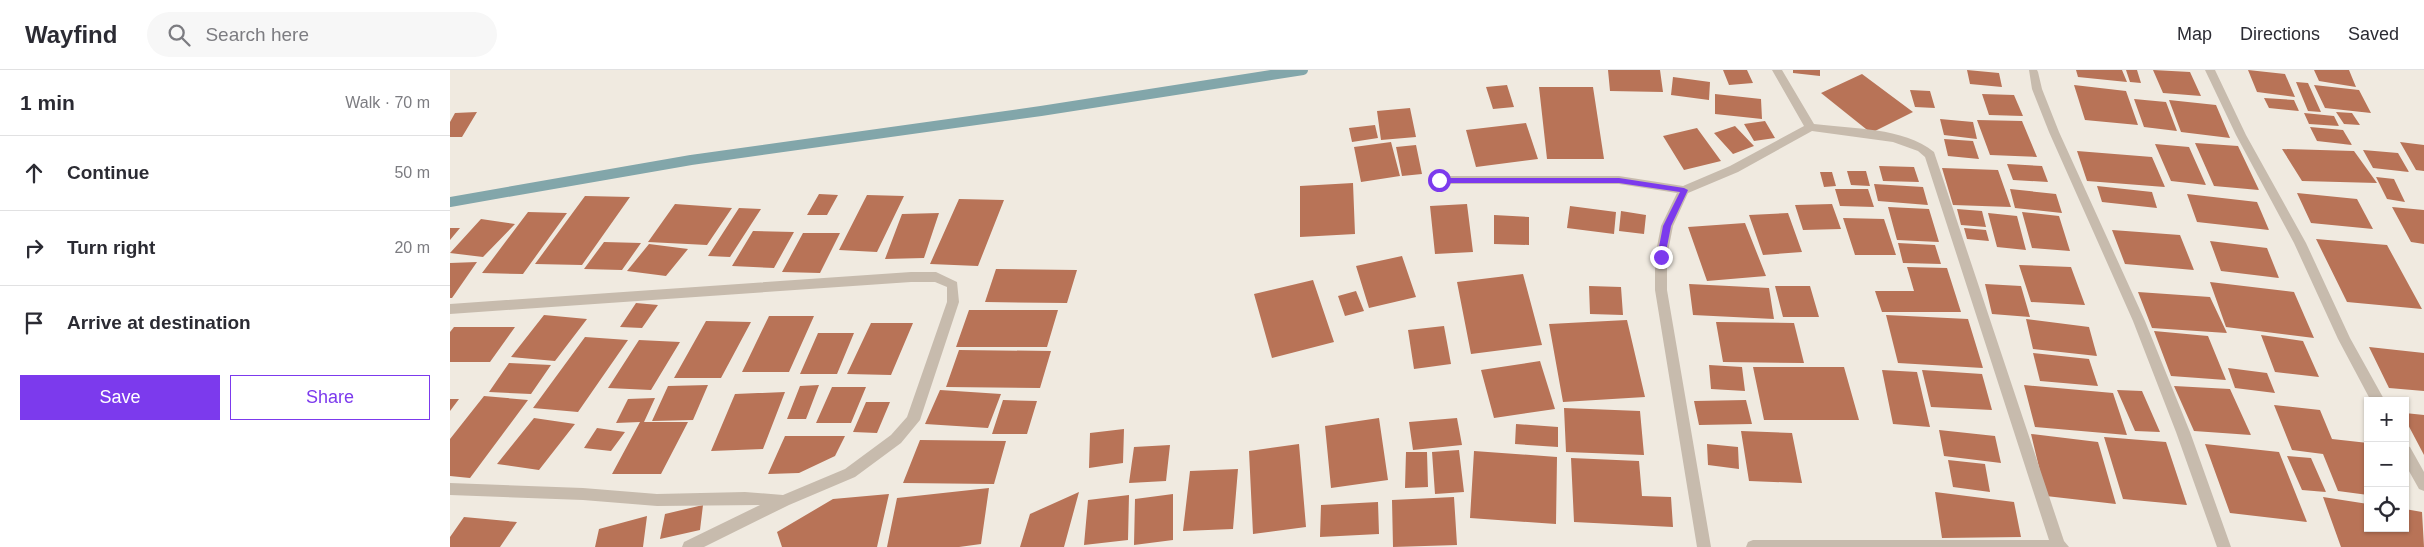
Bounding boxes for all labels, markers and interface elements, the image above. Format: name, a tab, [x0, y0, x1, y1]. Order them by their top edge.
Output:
search box	[147, 12, 497, 57]
text: Wayfind	[25, 21, 117, 48]
icon: search	[165, 21, 193, 49]
text: Search here	[205, 24, 309, 45]
text: Map	[2177, 24, 2212, 44]
text: Directions	[2240, 24, 2320, 44]
text: Saved	[2348, 24, 2399, 44]
text: 1 min	[20, 91, 75, 114]
text: Walk · 70 m	[345, 94, 430, 111]
icon: ahead	[20, 159, 48, 187]
text: Continue	[67, 162, 149, 183]
text: 50 m	[394, 164, 430, 181]
route start	[1428, 169, 1451, 192]
icon: right	[20, 234, 48, 262]
text: Turn right	[67, 237, 155, 258]
text: 20 m	[394, 239, 430, 256]
route end	[1650, 246, 1673, 269]
icon: arrive	[20, 309, 48, 337]
text: Arrive at destination	[67, 312, 251, 333]
button: Save	[20, 375, 220, 420]
button: Share	[230, 375, 430, 420]
map controls	[2364, 397, 2409, 532]
button: +	[2364, 397, 2409, 442]
button: −	[2364, 442, 2409, 487]
button: locate	[2364, 487, 2409, 532]

